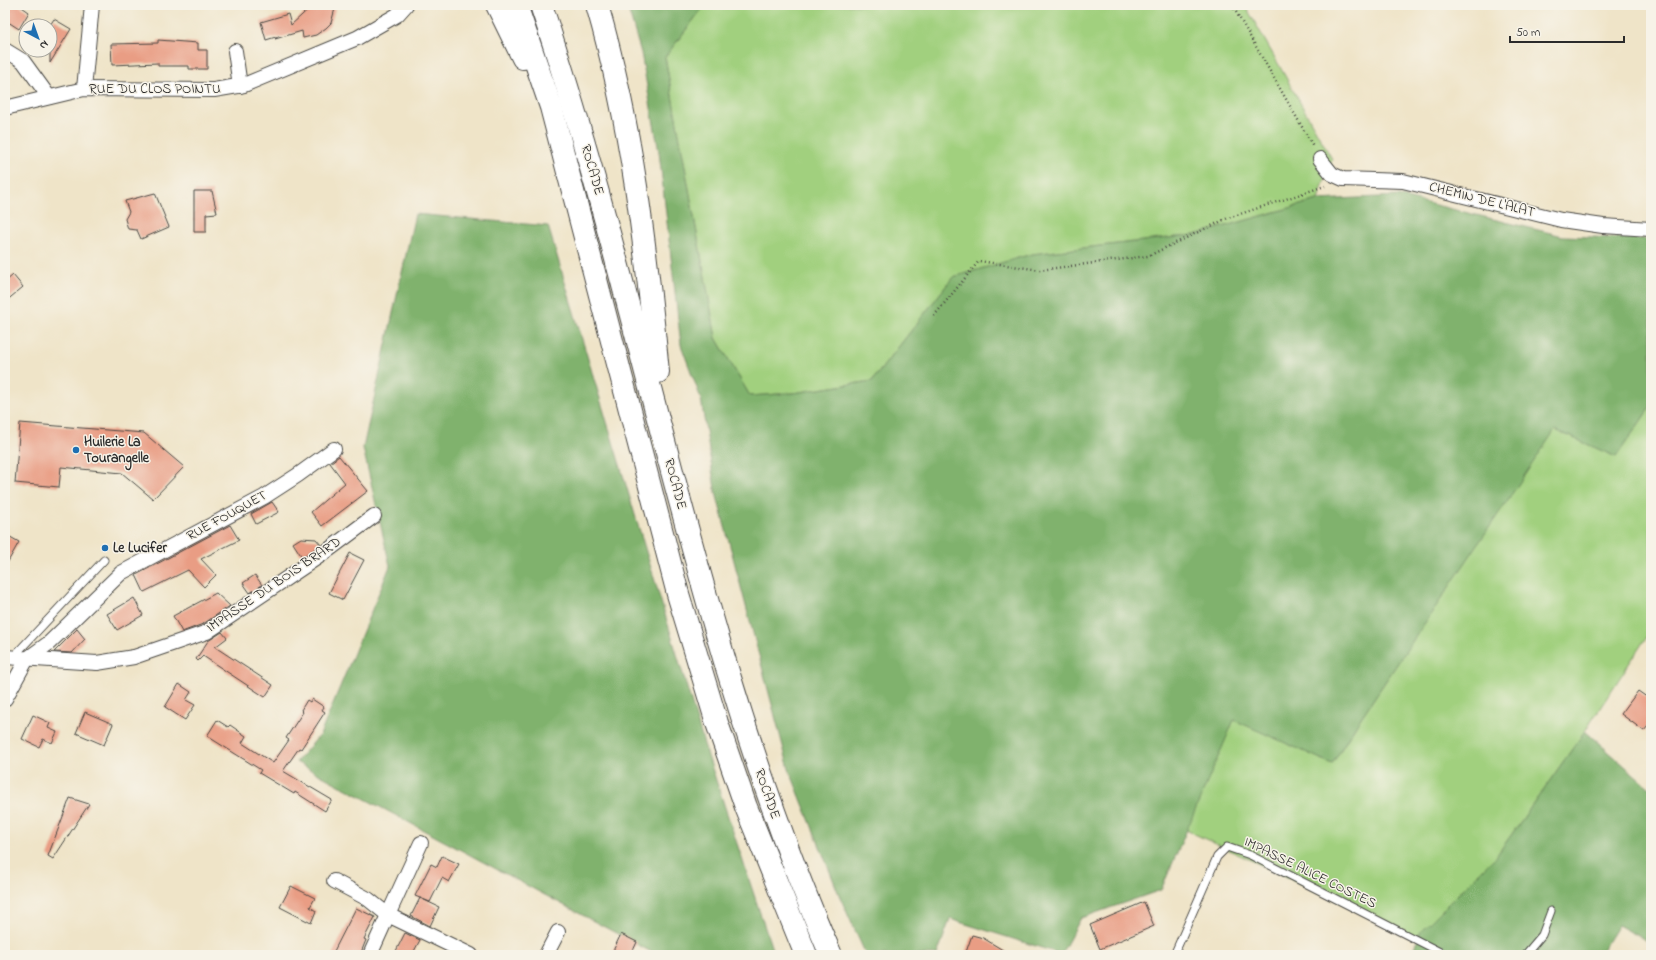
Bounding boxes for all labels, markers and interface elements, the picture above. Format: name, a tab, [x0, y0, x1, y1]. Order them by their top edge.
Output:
north arrow	[18, 18, 58, 58]
scale bar	[1510, 18, 1624, 44]
text: 50 m	[1516, 24, 1540, 42]
text: N	[36, 36, 52, 53]
street label: RUE DU CLOS POINTU	[89, 79, 221, 100]
street label: ROCADE	[575, 142, 609, 198]
street label: CHEMIN DE L'ALAT	[1427, 177, 1537, 223]
place label: Huilerie La Tourangelle	[84, 432, 150, 471]
marker: Huilerie La Tourangelle	[71, 445, 81, 455]
street label: ROCADE	[658, 456, 692, 512]
street label: RUE FOUQUET	[183, 485, 271, 547]
street label: IMPASSE DU BOIS BRARD	[202, 532, 346, 638]
place label: Le Lucifer	[113, 538, 168, 559]
marker: Le Lucifer	[100, 543, 110, 553]
street label: ROCADE	[749, 766, 785, 822]
street label: IMPASSE ALICE COSTES	[1240, 832, 1380, 914]

